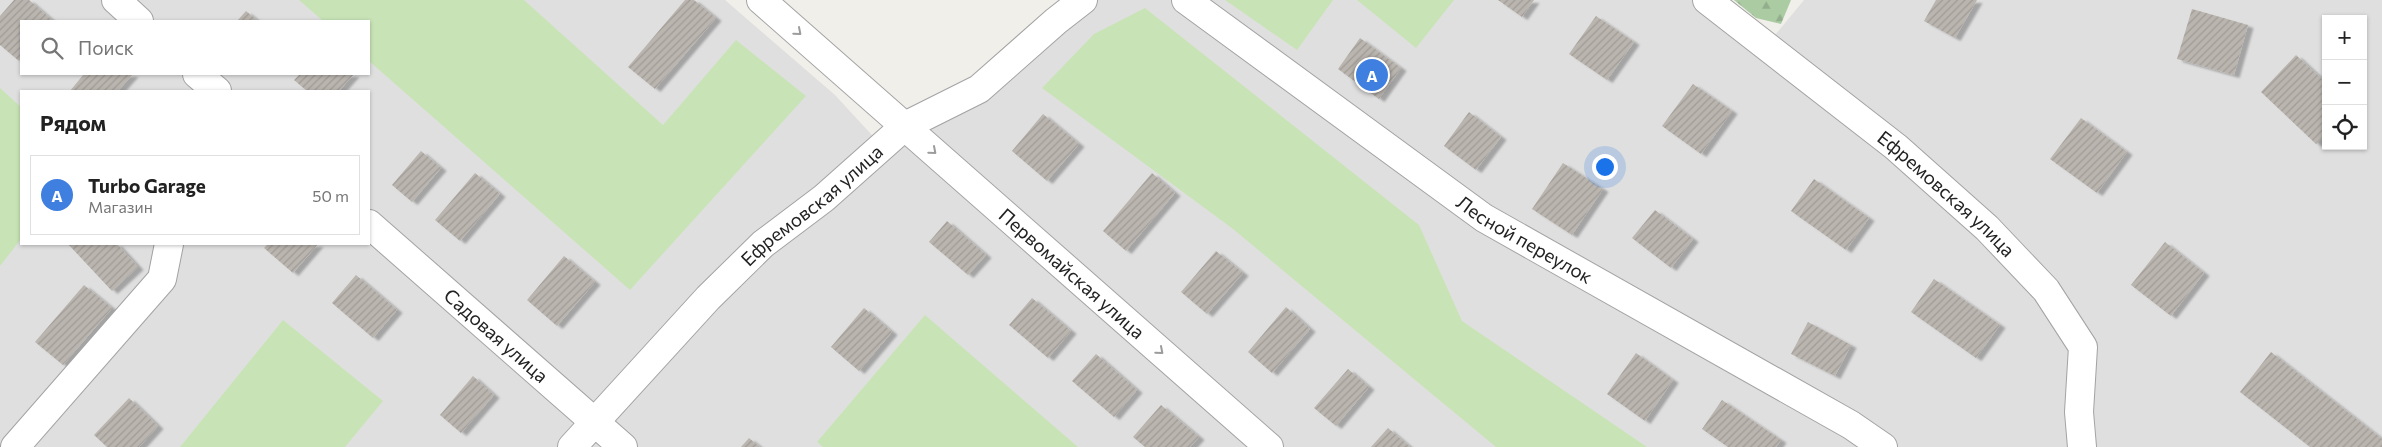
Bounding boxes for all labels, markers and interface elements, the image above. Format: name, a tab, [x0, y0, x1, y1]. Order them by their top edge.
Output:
map controls	[2322, 15, 2367, 150]
button: +	[2322, 15, 2367, 60]
search box	[20, 20, 370, 75]
one-way arrow	[793, 26, 802, 35]
icon: search	[38, 34, 66, 62]
text: Поиск	[78, 36, 134, 59]
pin: A	[1356, 56, 1388, 94]
button: −	[2322, 60, 2367, 105]
button: locate	[2322, 105, 2367, 150]
text: Рядом	[40, 110, 106, 135]
street label: Ефремовская улица	[1873, 125, 2020, 261]
street label: Ефремовская улица	[736, 140, 887, 270]
one-way arrow	[928, 145, 937, 154]
your location	[1592, 154, 1618, 180]
text: Turbo Garage	[88, 174, 206, 197]
text: A	[51, 186, 63, 205]
text: 50 m	[312, 186, 349, 205]
street label: Лесной переулок	[1452, 190, 1597, 288]
text: Магазин	[88, 197, 153, 216]
street label: Первомайская улица	[995, 203, 1150, 343]
street label: Садовая улица	[440, 283, 553, 387]
one-way arrow	[1155, 345, 1164, 354]

